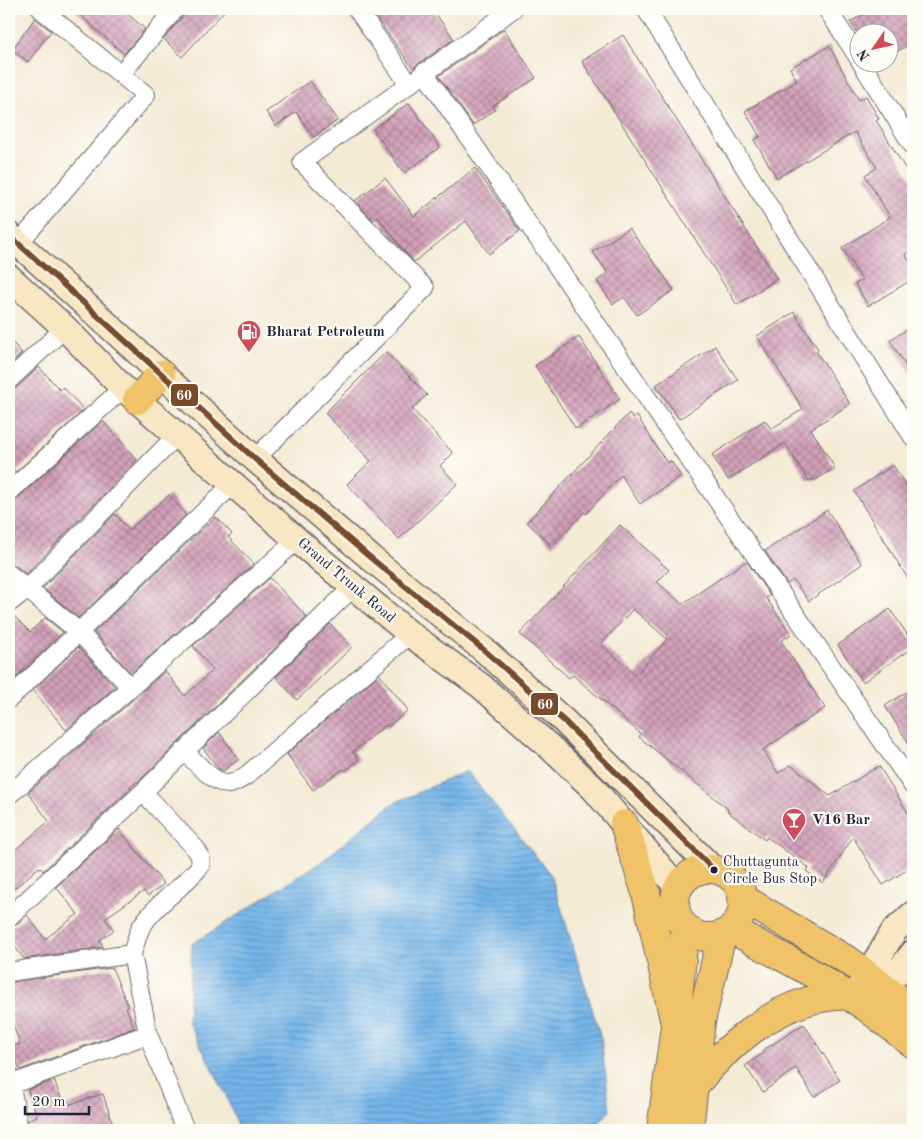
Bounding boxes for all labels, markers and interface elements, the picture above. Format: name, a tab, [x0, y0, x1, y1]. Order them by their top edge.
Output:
north arrow	[850, 22, 900, 72]
text: N	[855, 46, 873, 63]
fuel station icon: Bharat Petroleum	[236, 319, 262, 353]
place label: Bharat Petroleum	[266, 325, 385, 340]
line badge: 60	[170, 383, 199, 407]
text: 60	[176, 389, 192, 403]
street label: Grand Trunk Road	[294, 536, 398, 626]
line badge: 60	[530, 692, 559, 716]
text: 60	[537, 698, 553, 712]
bar icon: V16 Bar	[781, 807, 807, 841]
place label: V16 Bar	[812, 813, 870, 828]
place label: Chuttagunta Circle Bus Stop	[723, 855, 817, 886]
marker: Chuttagunta Circle Bus Stop	[709, 865, 719, 875]
scale bar	[25, 1084, 89, 1116]
text: 20 m	[32, 1095, 66, 1110]

